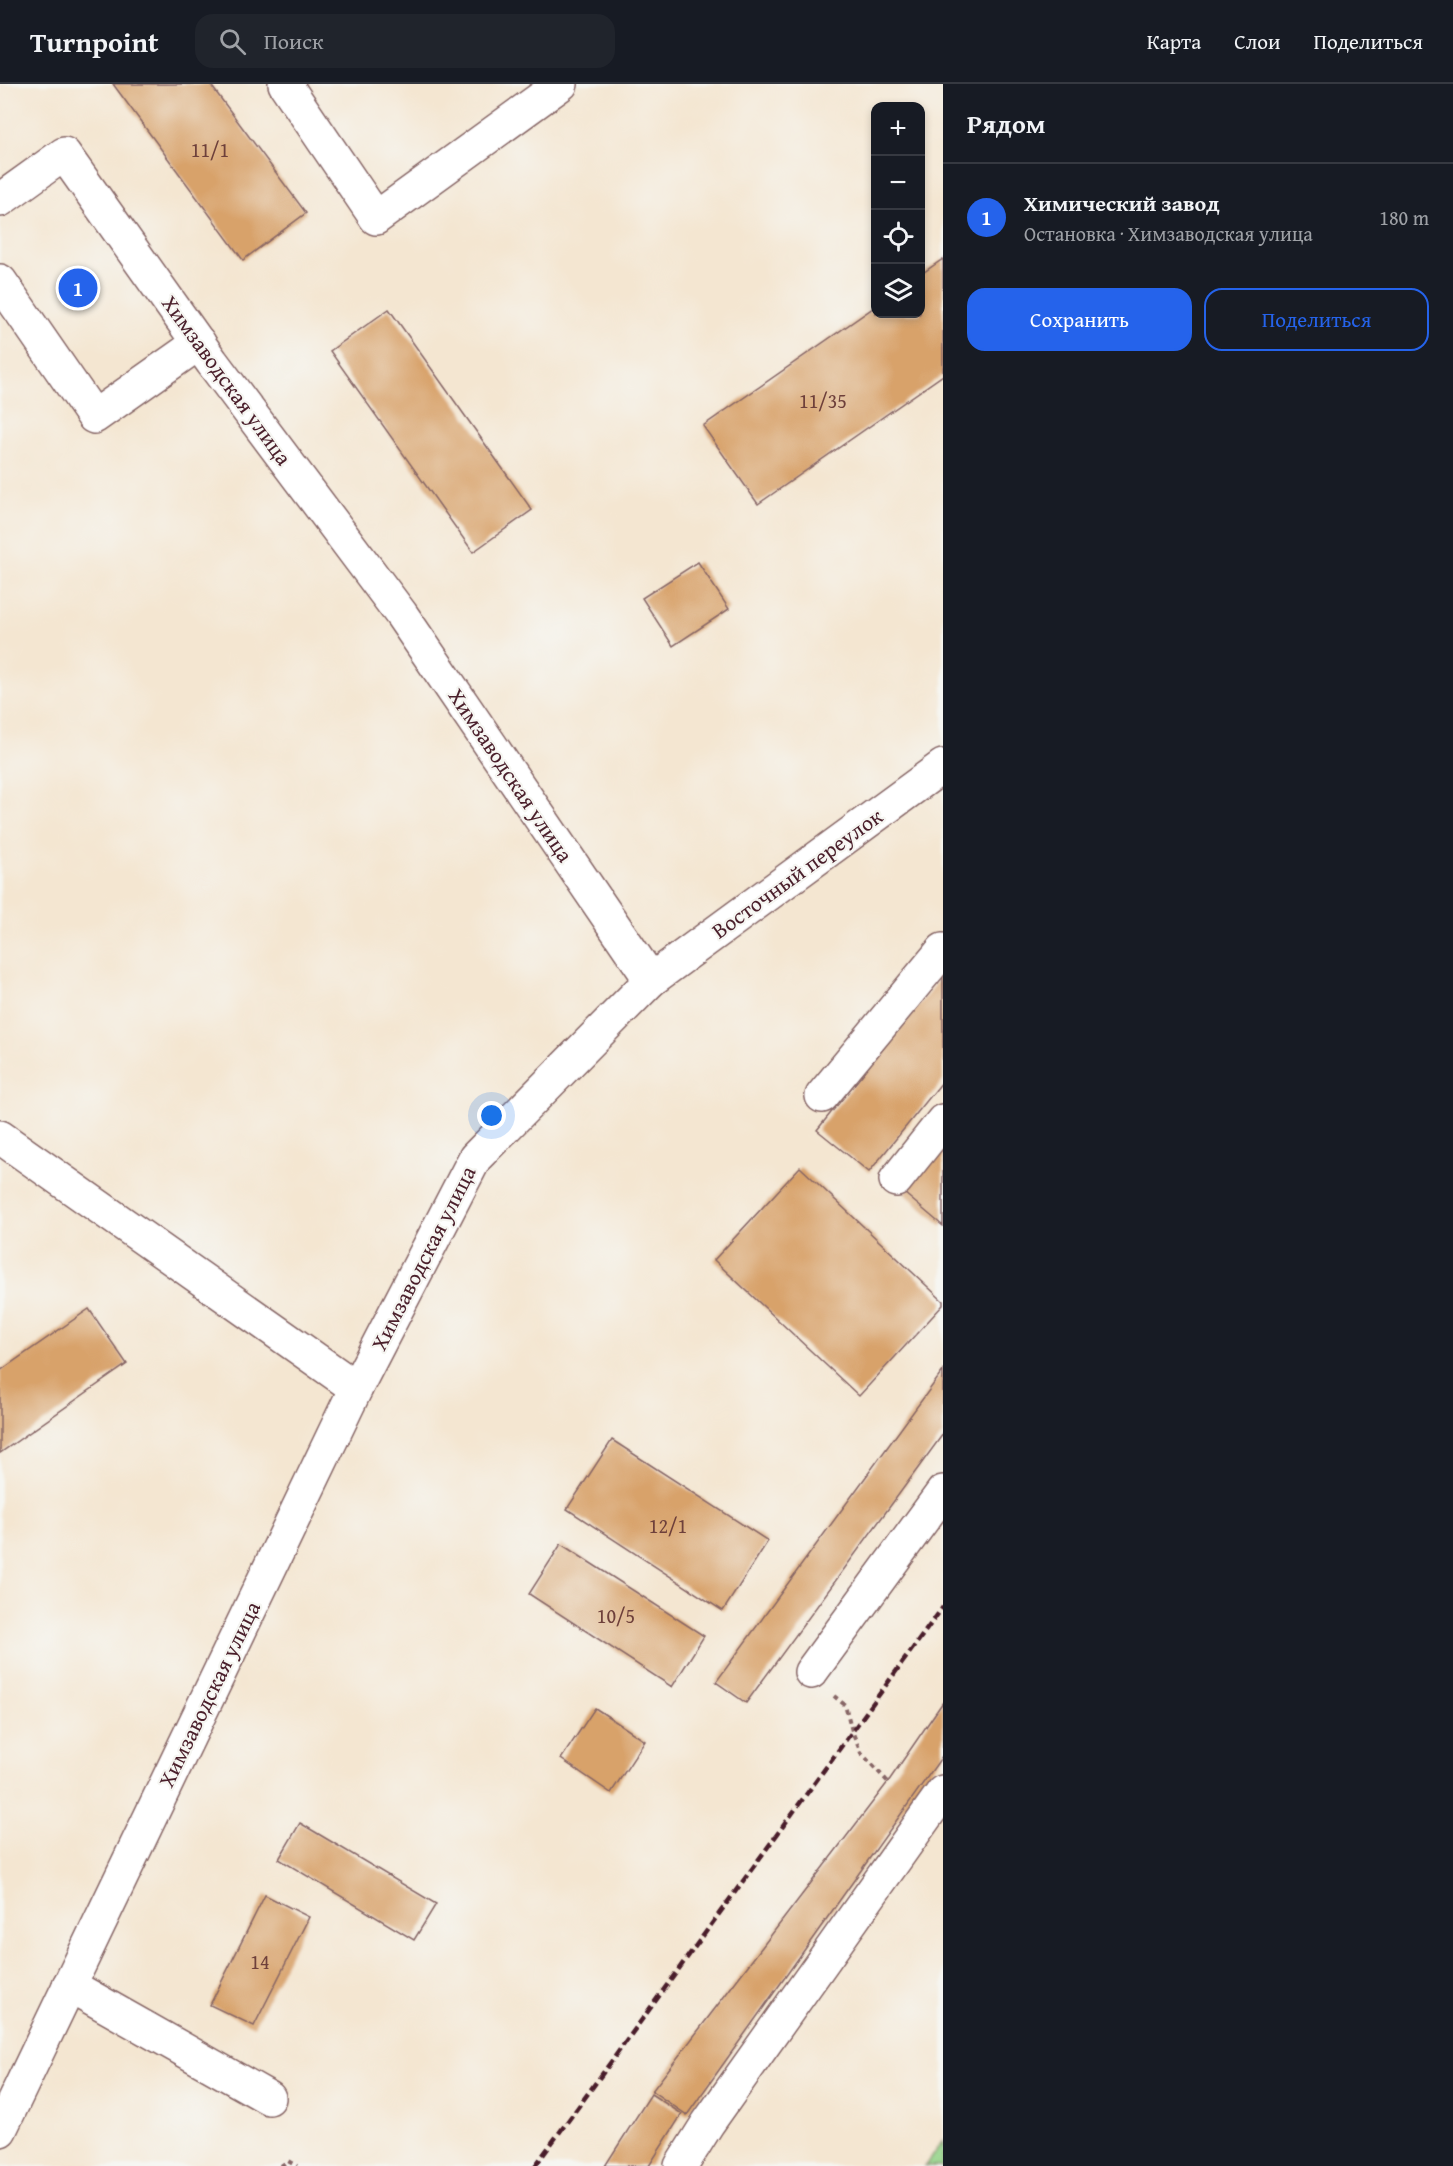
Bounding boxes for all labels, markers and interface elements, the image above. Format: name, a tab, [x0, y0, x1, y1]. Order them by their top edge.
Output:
search box	[195, 14, 615, 68]
text: Turnpoint	[30, 21, 159, 62]
icon: search	[216, 25, 249, 58]
text: Поиск	[264, 25, 323, 57]
text: Карта	[1147, 26, 1201, 57]
text: Слои	[1234, 26, 1280, 57]
text: Поделиться	[1313, 26, 1423, 57]
map controls	[871, 102, 925, 318]
button: +	[871, 102, 925, 156]
text: Рядом	[967, 104, 1045, 143]
house number: 11/1	[191, 135, 229, 164]
button: −	[871, 156, 925, 210]
text: Химический завод	[1024, 187, 1220, 219]
text: 1	[981, 203, 992, 232]
text: 180 m	[1379, 203, 1429, 232]
button: locate	[871, 210, 925, 264]
text: Остановка · Химзаводская улица	[1024, 219, 1313, 248]
button: layers	[871, 264, 925, 318]
pin: 1	[58, 266, 98, 310]
street label: Химзаводская улица	[154, 288, 300, 472]
button: Сохранить	[967, 288, 1192, 351]
button: Поделиться	[1204, 288, 1429, 351]
house number: 11/35	[799, 386, 847, 415]
street label: Химзаводская улица	[441, 682, 581, 869]
street label: Восточный переулок	[705, 800, 889, 946]
your location	[477, 1101, 506, 1130]
street label: Химзаводская улица	[363, 1160, 484, 1356]
house number: 12/1	[649, 1511, 687, 1540]
street label: Химзаводская улица	[150, 1595, 268, 1792]
house number: 10/5	[597, 1601, 635, 1630]
house number: 14	[250, 1947, 270, 1976]

